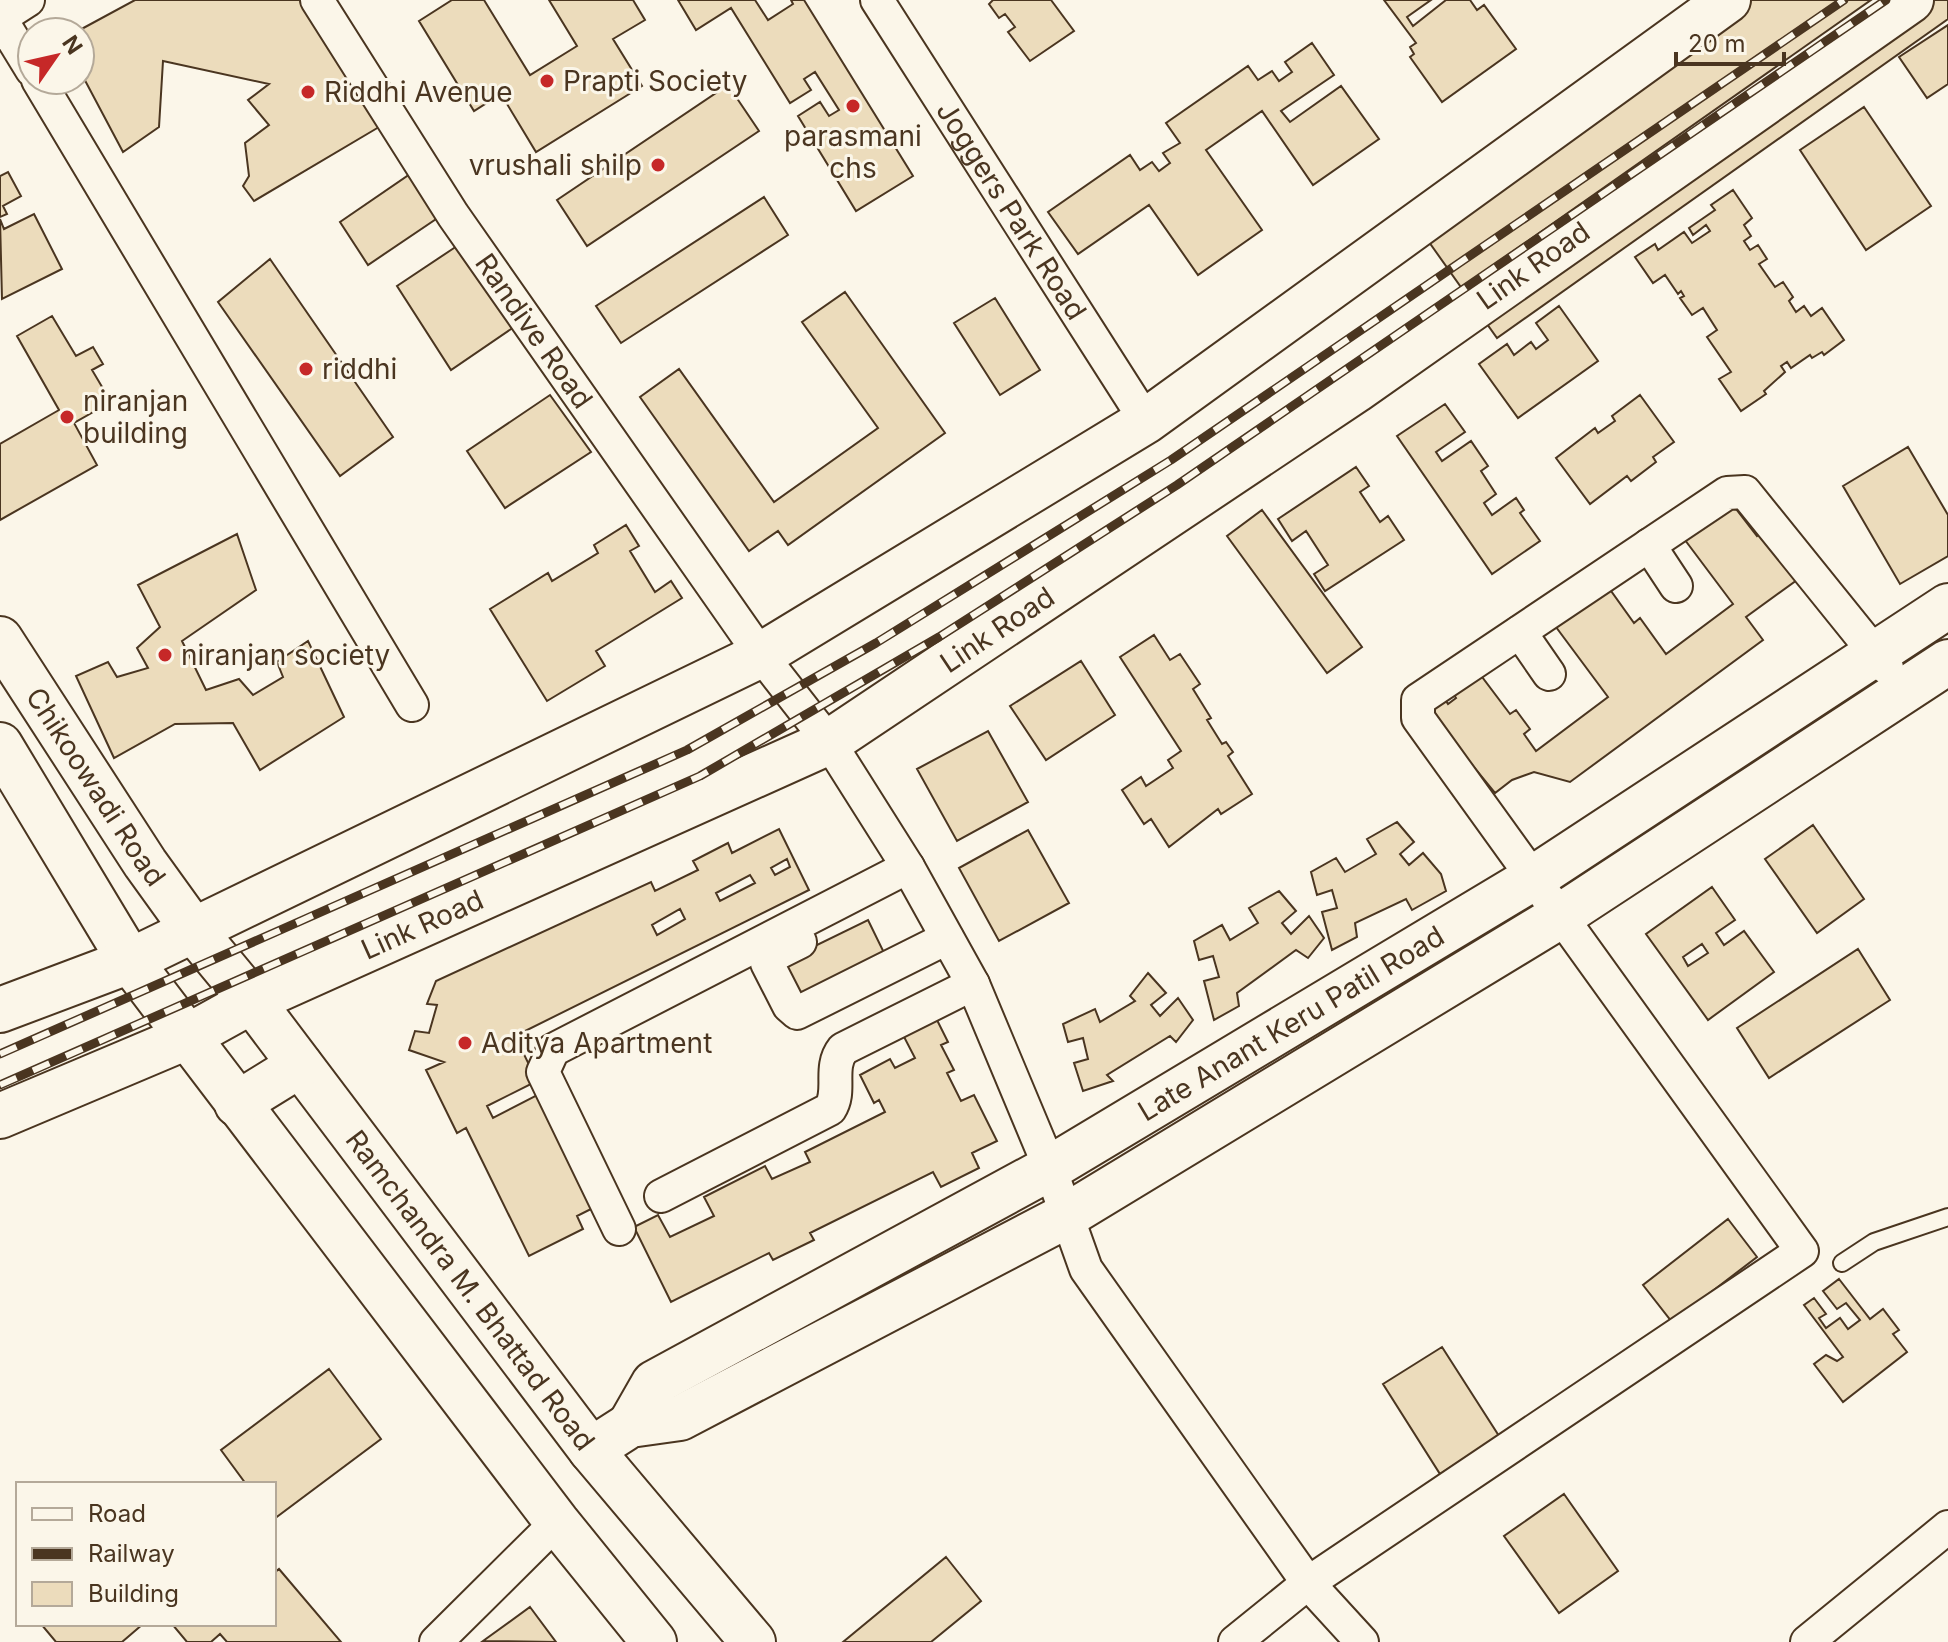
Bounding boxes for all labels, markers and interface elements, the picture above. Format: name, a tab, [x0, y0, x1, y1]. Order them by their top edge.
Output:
north arrow	[16, 16, 96, 96]
scale bar	[1676, 16, 1784, 66]
text: 20 m	[1688, 29, 1746, 58]
text: N	[57, 31, 88, 59]
place label: Prapti Society	[563, 64, 747, 98]
marker: Prapti Society	[538, 72, 556, 90]
place label: Riddhi Avenue	[324, 75, 513, 109]
marker: Riddhi Avenue	[299, 83, 317, 101]
street label: Joggers Park Road	[929, 95, 1094, 326]
marker: parasmani chs	[844, 97, 862, 115]
place label: parasmani chs	[784, 119, 922, 185]
place label: vrushali shilp	[469, 148, 642, 182]
marker: vrushali shilp	[649, 156, 667, 174]
street label: Link Road	[1470, 214, 1596, 317]
street label: Randive Road	[468, 247, 600, 415]
place label: riddhi	[322, 352, 397, 386]
marker: riddhi	[297, 360, 315, 378]
place label: niranjan building	[83, 384, 188, 450]
marker: niranjan building	[58, 408, 76, 426]
street label: Link Road	[934, 579, 1061, 680]
place label: niranjan society	[181, 638, 390, 672]
marker: niranjan society	[156, 646, 174, 664]
street label: Chikoowadi Road	[19, 681, 173, 892]
street label: Link Road	[356, 882, 489, 967]
street label: Late Anant Keru Patil Road	[1132, 919, 1450, 1128]
place label: Aditya Apartment	[481, 1026, 712, 1060]
marker: Aditya Apartment	[456, 1034, 474, 1052]
street label: Ramchandra M. Bhattad Road	[339, 1123, 602, 1457]
legend	[16, 1482, 276, 1626]
text: Road	[88, 1499, 146, 1528]
text: Railway	[88, 1539, 175, 1568]
text: Building	[88, 1579, 179, 1608]

